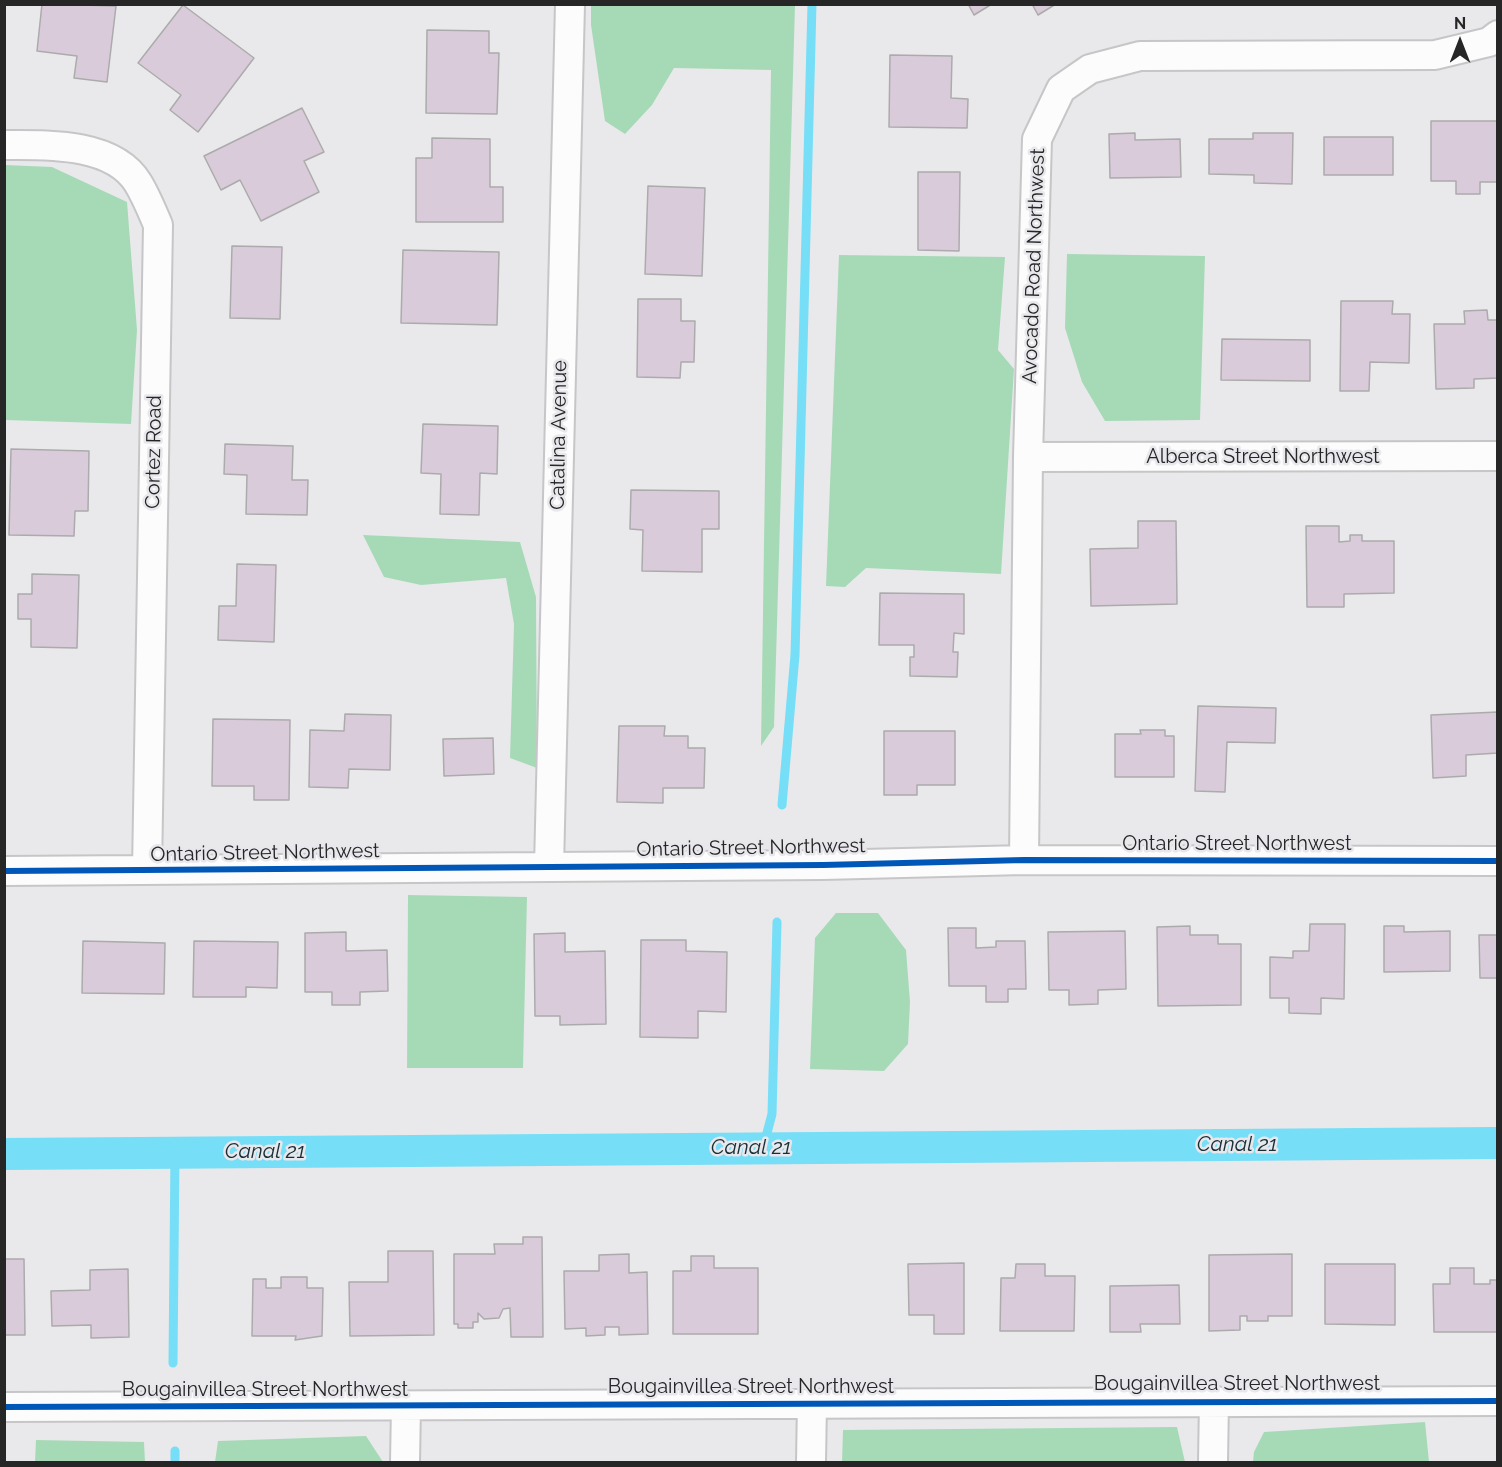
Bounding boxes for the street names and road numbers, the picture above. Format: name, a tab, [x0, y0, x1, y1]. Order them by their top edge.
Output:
street label: Avocado Road Northwest	[1018, 148, 1050, 384]
street label: Catalina Avenue	[546, 360, 572, 510]
street label: Cortez Road	[141, 395, 167, 509]
street label: Alberca Street Northwest	[1146, 445, 1380, 469]
street label: Ontario Street Northwest	[1122, 832, 1352, 856]
street label: Ontario Street Northwest	[636, 834, 866, 862]
street label: Ontario Street Northwest	[150, 839, 380, 867]
street label: Bougainvillea Street Northwest	[1094, 1372, 1380, 1396]
street label: Bougainvillea Street Northwest	[608, 1375, 894, 1399]
street label: Bougainvillea Street Northwest	[122, 1378, 408, 1402]

